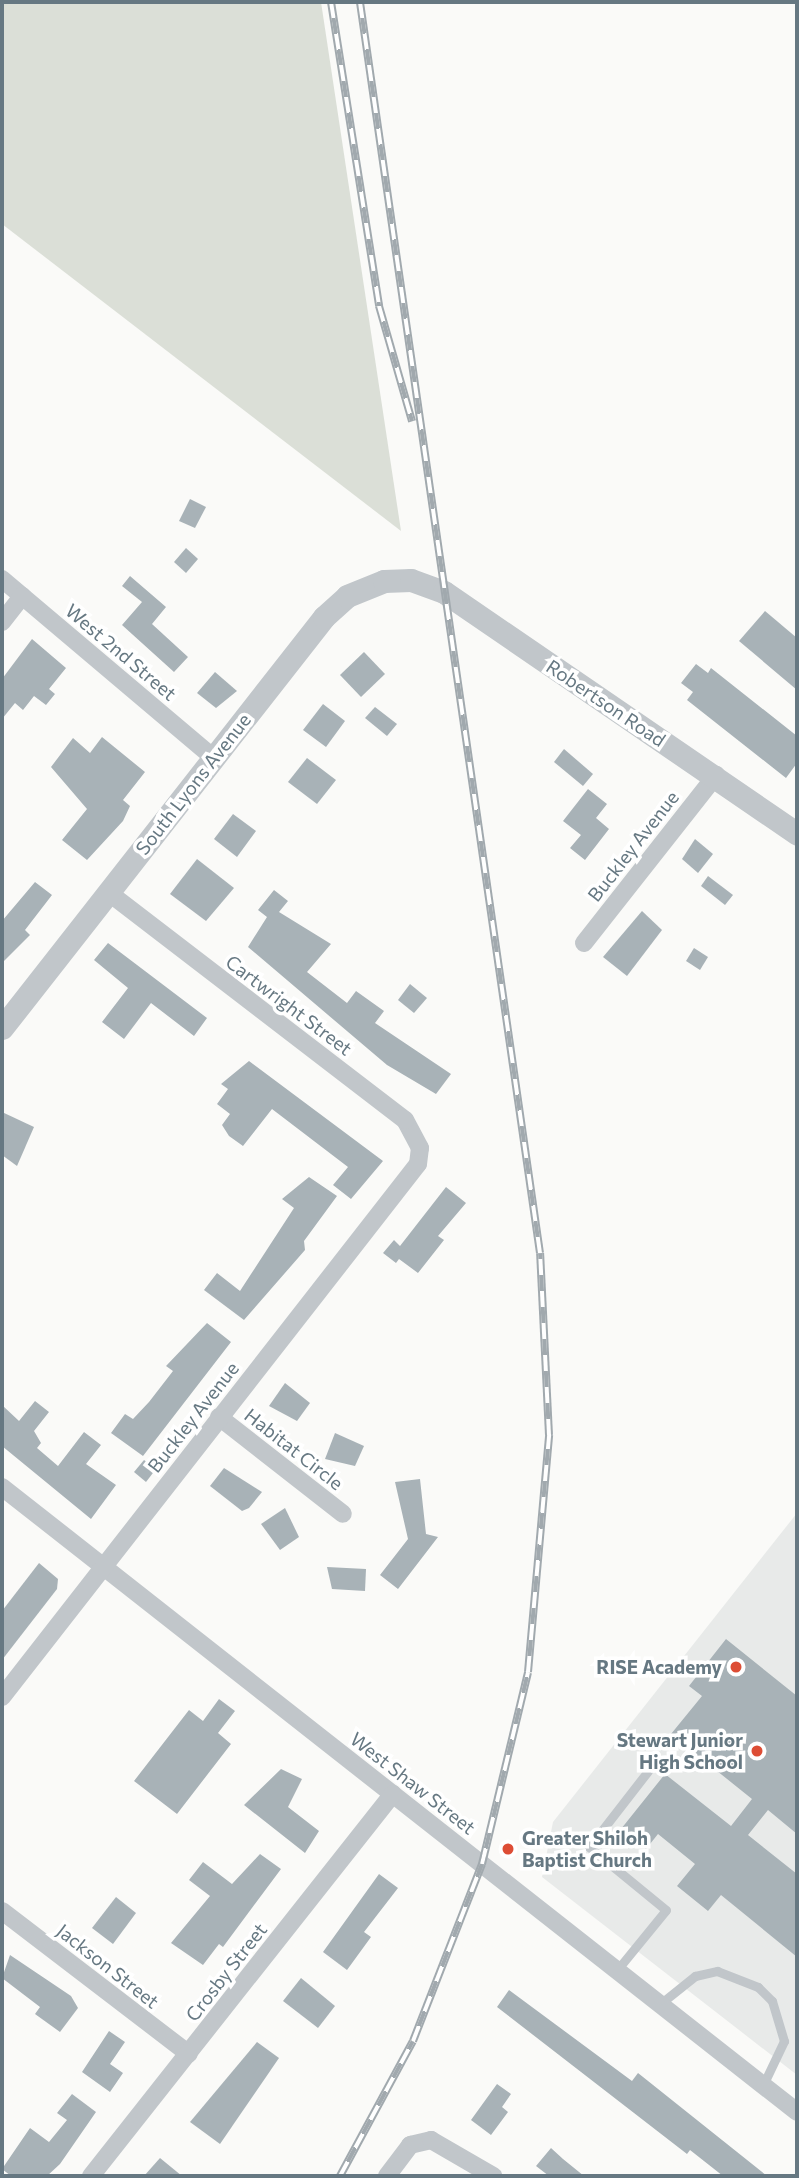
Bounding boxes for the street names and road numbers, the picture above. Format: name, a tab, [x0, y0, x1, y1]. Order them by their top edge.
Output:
street label: West 2nd Street	[61, 599, 181, 705]
street label: Robertson Road	[542, 655, 670, 751]
street label: South Lyons Avenue	[131, 709, 255, 859]
street label: Buckley Avenue	[583, 786, 683, 906]
street label: Cartwright Street	[221, 950, 357, 1060]
street label: Buckley Avenue	[143, 1357, 243, 1477]
street label: Habitat Circle	[240, 1403, 348, 1495]
street label: West Shaw Street	[346, 1727, 480, 1839]
street label: Crosby Street	[181, 1918, 271, 2026]
street label: Jackson Street	[52, 1919, 164, 2013]

